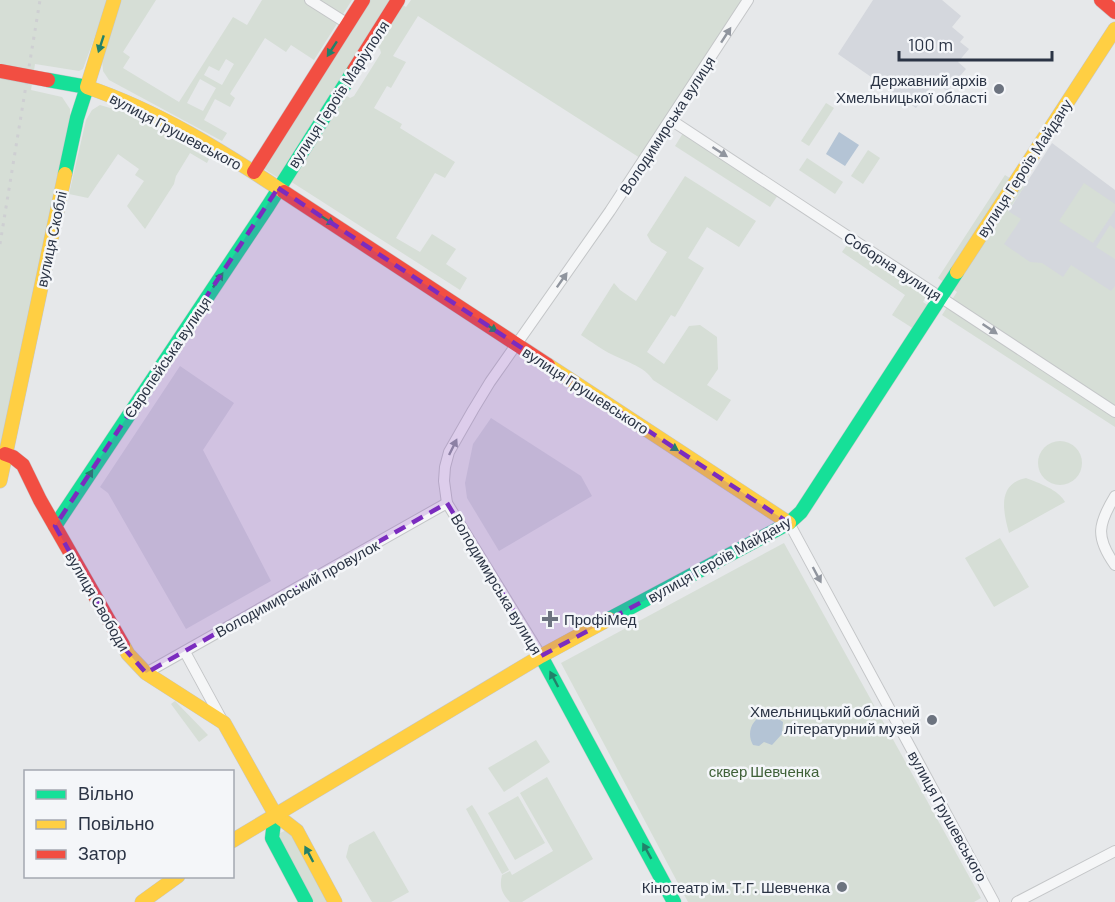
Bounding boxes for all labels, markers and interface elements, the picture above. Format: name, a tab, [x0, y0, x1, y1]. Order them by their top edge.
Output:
street label: вулиця Героїв Маріуполя	[284, 17, 392, 171]
scale bar	[899, 24, 1052, 62]
one-way arrow	[720, 27, 731, 43]
text: 100 m	[908, 33, 953, 55]
one-way arrow	[95, 35, 105, 53]
one-way arrow	[327, 41, 338, 57]
street label: Володимирська вулиця	[616, 52, 718, 198]
place label: Державний архів Хмельницької області	[836, 71, 987, 106]
marker: Державний архів Хмельницької області	[992, 82, 1006, 96]
street label: вулиця Грушевського	[107, 89, 245, 173]
street label: вулиця Героїв Майдану	[973, 95, 1076, 240]
one-way arrow	[712, 146, 728, 157]
street label: вулиця Скоблі	[32, 189, 70, 289]
one-way arrow	[319, 215, 335, 226]
street label: Соборна вулиця	[841, 228, 945, 304]
one-way arrow	[213, 271, 224, 288]
one-way arrow	[556, 273, 568, 289]
street label: Європейська вулиця	[120, 293, 214, 421]
one-way arrow	[481, 322, 498, 333]
one-way arrow	[982, 324, 998, 335]
street label: вулиця Грушевського	[520, 343, 652, 437]
one-way arrow	[448, 438, 457, 455]
one-way arrow	[663, 440, 679, 451]
one-way arrow	[82, 470, 94, 486]
street label: Володимирська вулиця	[448, 510, 546, 658]
street label: вулиця Героїв Майдану	[644, 512, 794, 606]
street label: Володимирський провулок	[212, 535, 382, 641]
street label: вулиця Свободи	[62, 548, 134, 654]
one-way arrow	[812, 567, 822, 584]
marker: ПрофіМед	[541, 610, 559, 628]
place label: ПрофіМед	[564, 610, 637, 628]
one-way arrow	[549, 670, 559, 687]
place label: Хмельницький обласний літературний музей	[750, 702, 920, 737]
marker: Хмельницький обласний літературний музей	[925, 713, 939, 727]
street label: вулиця Грушевського	[905, 747, 991, 885]
park label: сквер Шевченка	[709, 762, 820, 780]
legend	[24, 770, 234, 878]
text: Вільно	[78, 782, 134, 804]
text: Повільно	[78, 812, 154, 834]
text: Затор	[78, 842, 127, 864]
one-way arrow	[642, 842, 652, 859]
one-way arrow	[305, 845, 315, 863]
place label: Кінотеатр ім. Т.Г. Шевченка	[642, 878, 831, 896]
marker: Кінотеатр ім. Т.Г. Шевченка	[835, 880, 849, 894]

